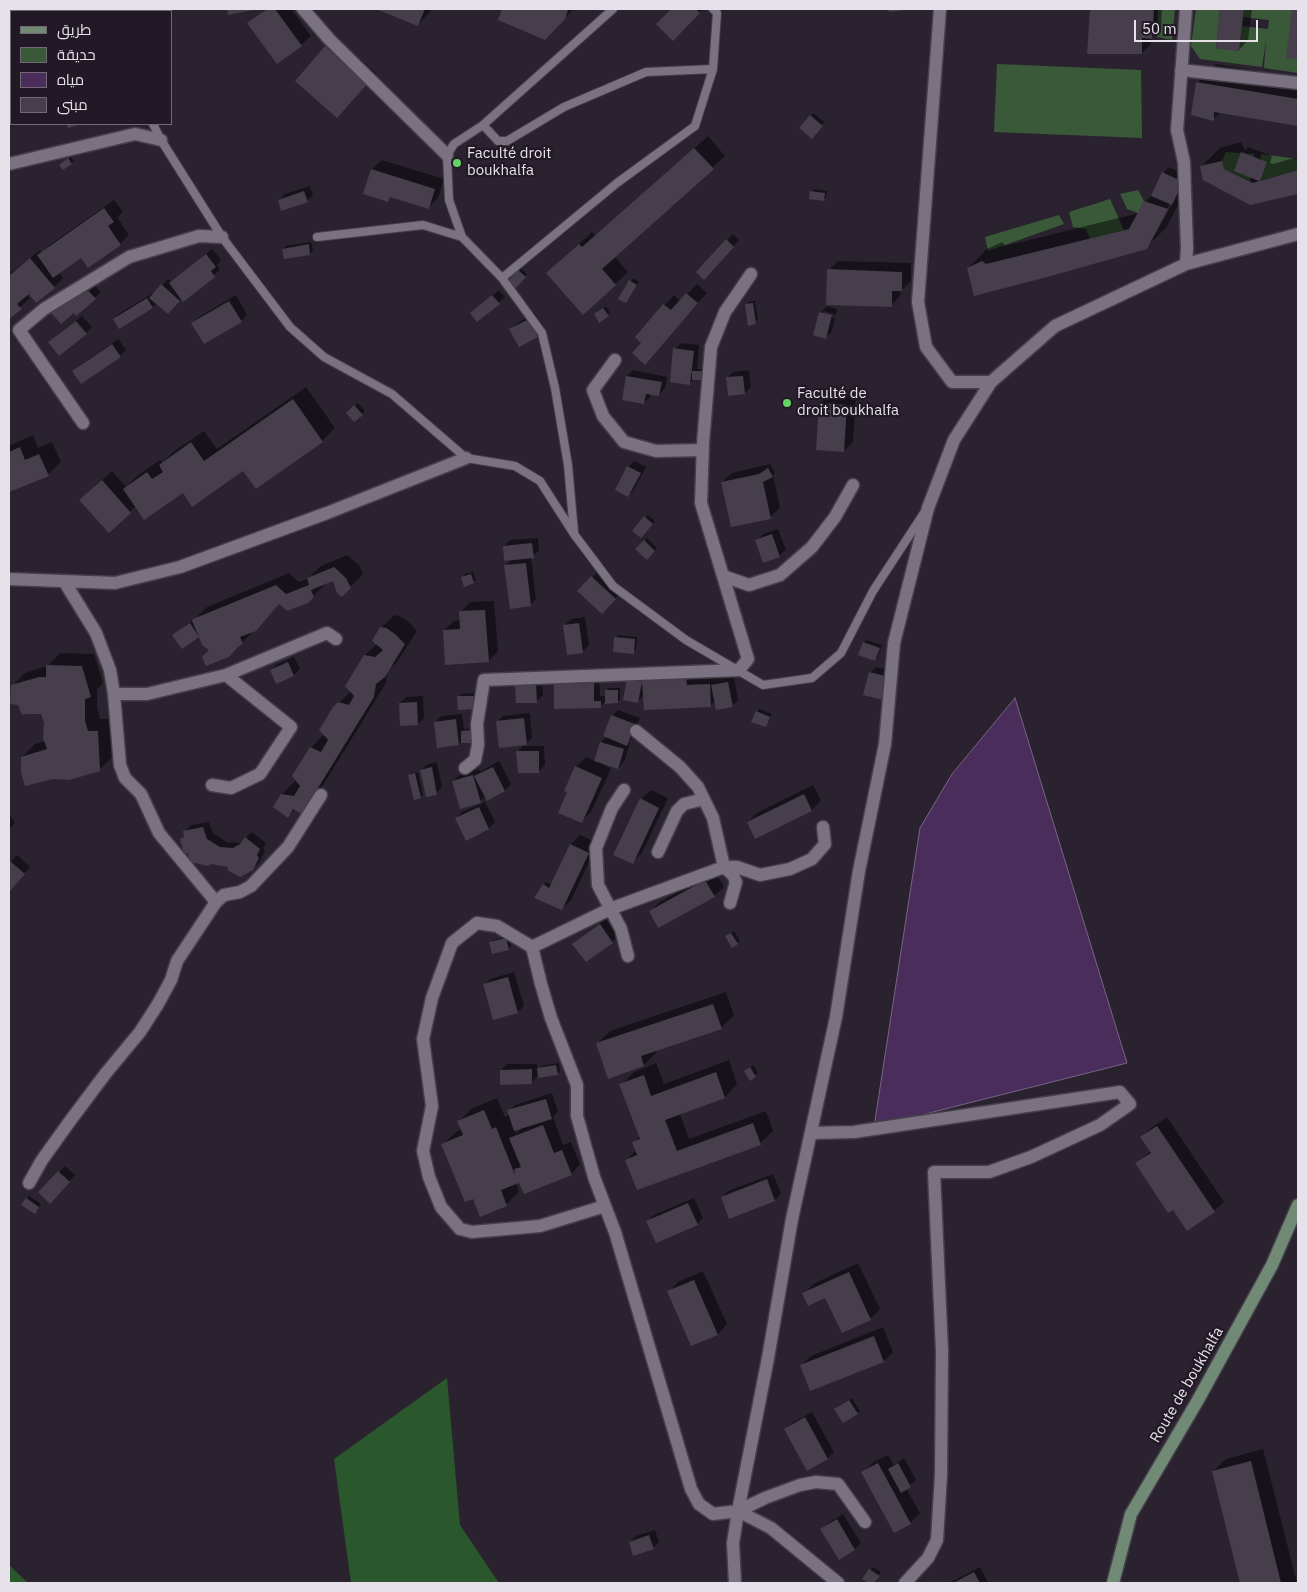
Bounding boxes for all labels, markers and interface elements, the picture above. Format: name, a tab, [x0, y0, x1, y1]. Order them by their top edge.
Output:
legend	[10, 10, 172, 125]
scale bar	[1137, 10, 1261, 42]
text: 50 m	[1142, 19, 1177, 38]
text: طريق	[57, 20, 91, 39]
text: حديقة	[57, 45, 96, 64]
text: مياه	[57, 70, 84, 89]
text: مبنى	[57, 95, 88, 114]
place label: Faculté droit boukhalfa	[467, 145, 551, 180]
marker: Faculté droit boukhalfa	[451, 157, 463, 169]
place label: Faculté de droit boukhalfa	[797, 385, 899, 420]
marker: Faculté de droit boukhalfa	[781, 397, 793, 409]
street label: Route de boukhalfa	[1147, 1324, 1227, 1446]

